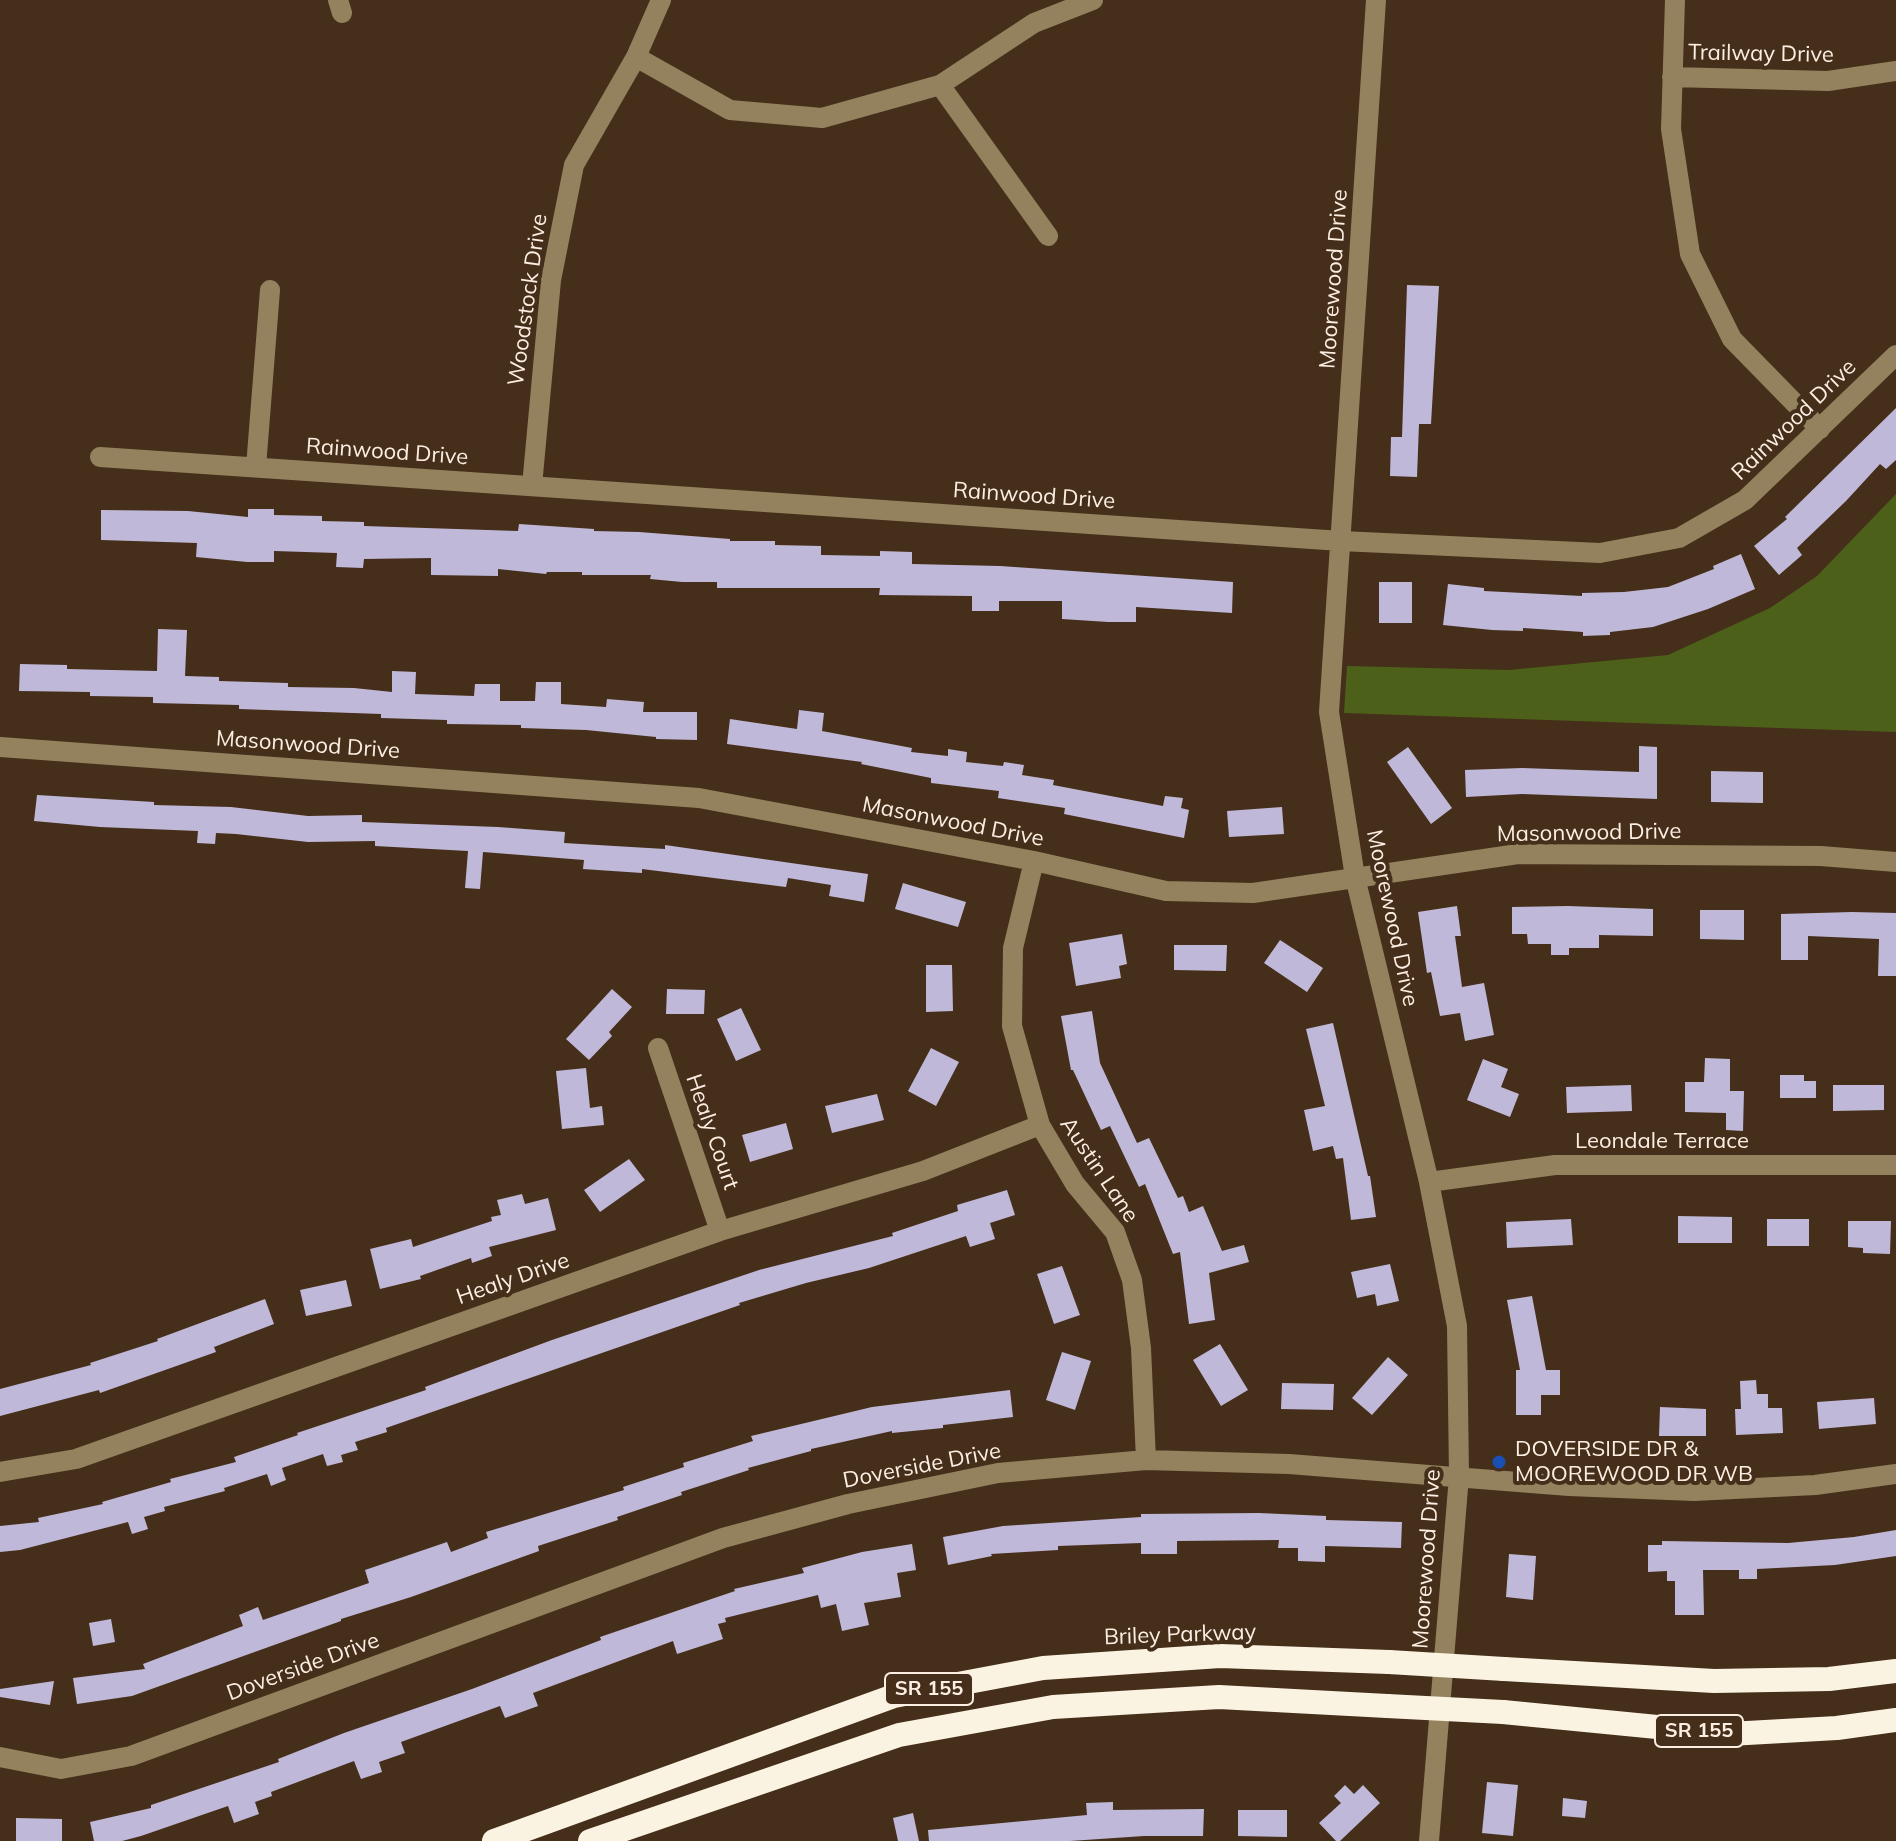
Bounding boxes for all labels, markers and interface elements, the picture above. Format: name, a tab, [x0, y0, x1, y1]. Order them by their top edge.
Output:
street label: Trailway Drive	[1688, 40, 1834, 68]
street label: Moorewood Drive	[1315, 188, 1353, 370]
street label: Woodstock Drive	[503, 212, 553, 388]
street label: Rainwood Drive	[1726, 354, 1862, 486]
street label: Rainwood Drive	[305, 433, 469, 471]
street label: Rainwood Drive	[952, 477, 1116, 515]
street label: Masonwood Drive	[215, 725, 401, 765]
street label: Masonwood Drive	[860, 791, 1046, 853]
street label: Masonwood Drive	[1497, 818, 1681, 848]
street label: Moorewood Drive	[1360, 827, 1424, 1009]
street label: Healy Court	[680, 1071, 744, 1193]
street label: Austin Lane	[1054, 1112, 1144, 1228]
street label: Leondale Terrace	[1575, 1128, 1749, 1154]
street label: Healy Drive	[453, 1247, 573, 1311]
place label: DOVERSIDE DR & MOOREWOOD DR WB	[1515, 1436, 1753, 1488]
street label: Doverside Drive	[841, 1438, 1003, 1494]
marker: DOVERSIDE DR & MOOREWOOD DR WB	[1490, 1453, 1508, 1471]
street label: Moorewood Drive	[1408, 1468, 1446, 1650]
street label: Briley Parkway	[1103, 1619, 1257, 1651]
street label: Doverside Drive	[223, 1627, 383, 1707]
road number: SR 155	[885, 1673, 973, 1705]
road number: SR 155	[1655, 1715, 1743, 1747]

